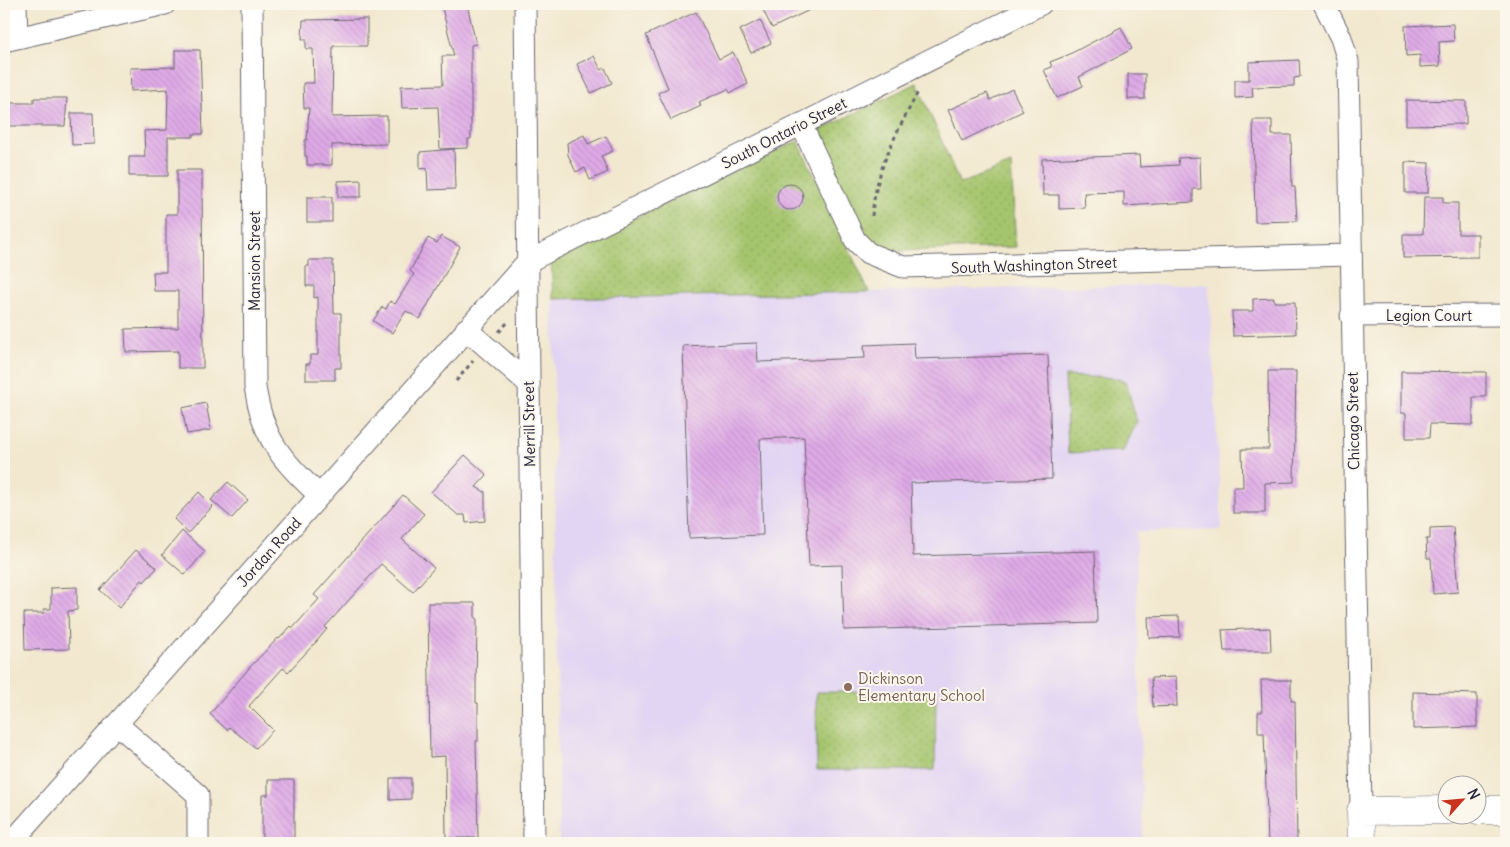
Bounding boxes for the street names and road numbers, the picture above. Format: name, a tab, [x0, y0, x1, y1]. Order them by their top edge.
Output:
street label: South Ontario Street	[718, 93, 850, 173]
street label: Mansion Street	[245, 211, 264, 311]
street label: South Washington Street	[951, 253, 1117, 277]
street label: Legion Court	[1386, 306, 1472, 325]
street label: Chicago Street	[1343, 372, 1363, 470]
street label: Merrill Street	[519, 381, 539, 467]
street label: Jordan Road	[233, 513, 305, 591]

